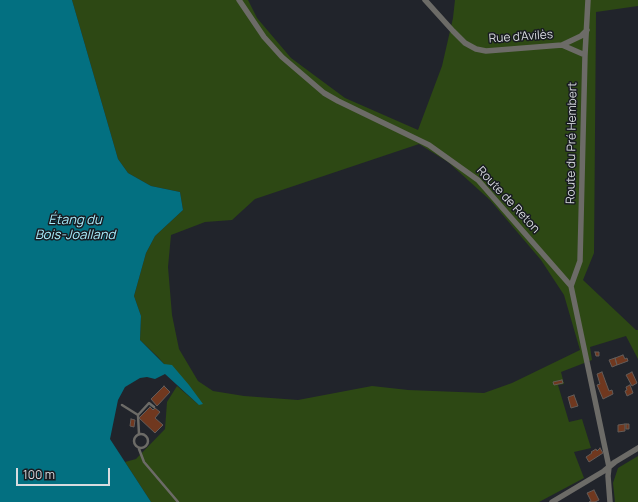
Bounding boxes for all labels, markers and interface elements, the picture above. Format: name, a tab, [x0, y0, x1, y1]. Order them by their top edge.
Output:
street label: Rue d'Avilès	[488, 28, 554, 46]
street label: Route du Pré Hembert	[564, 82, 580, 204]
street label: Route de Reton	[474, 164, 542, 236]
water label: Étang du Bois-Joalland	[35, 212, 115, 243]
scale bar	[18, 460, 112, 486]
text: 100 m	[23, 466, 55, 483]

